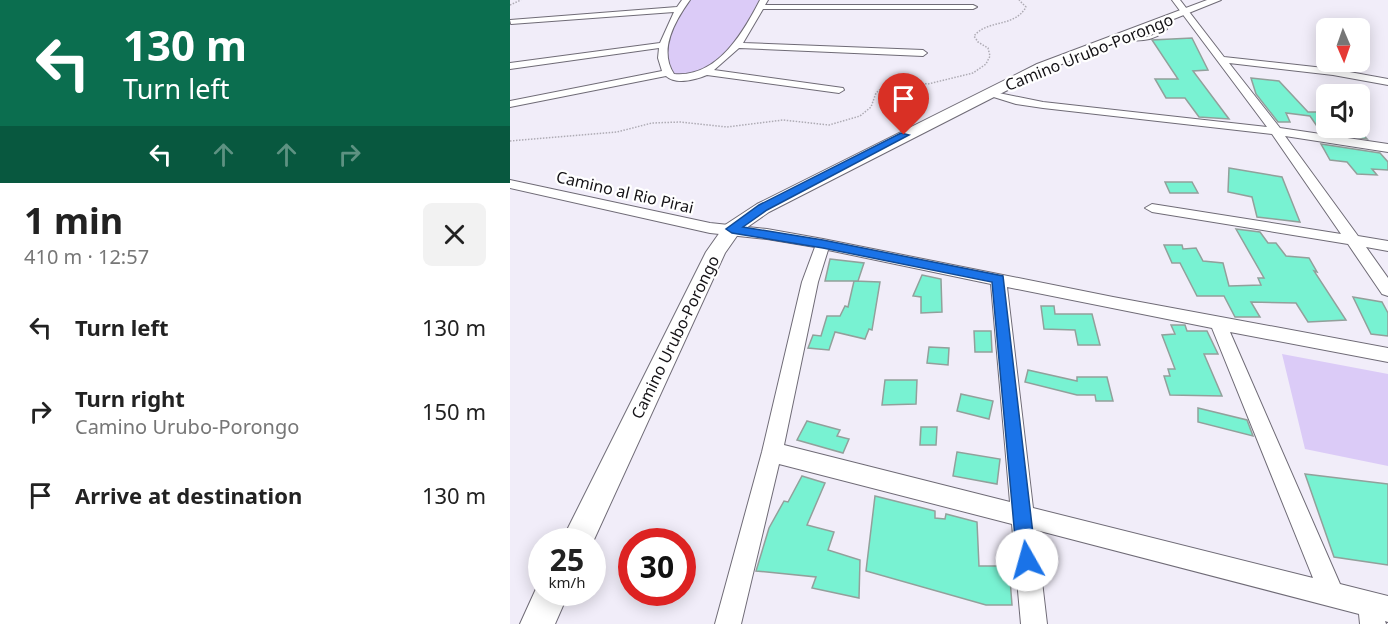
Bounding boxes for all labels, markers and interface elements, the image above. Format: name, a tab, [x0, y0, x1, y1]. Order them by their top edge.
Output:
street label: Camino Urubo-Porongo	[1002, 8, 1176, 96]
text: 130 m	[123, 16, 247, 73]
north arrow	[1316, 18, 1370, 72]
map controls	[1316, 18, 1370, 138]
icon: left	[24, 24, 102, 102]
text: Turn left	[123, 70, 229, 107]
pin	[878, 73, 929, 135]
icon: arrive	[887, 82, 920, 115]
button: sound	[1316, 84, 1370, 138]
icon: left	[144, 138, 177, 171]
icon: ahead	[207, 138, 240, 171]
icon: ahead	[270, 138, 303, 171]
icon: right	[333, 138, 366, 171]
street label: Camino al Rio Pirai	[554, 166, 696, 218]
text: 1 min	[24, 196, 123, 245]
button: close	[423, 203, 486, 266]
text: 410 m · 12:57	[24, 243, 149, 270]
street label: Camino Urubo-Porongo	[626, 252, 724, 422]
icon: left	[24, 311, 57, 344]
text: Turn left	[75, 312, 169, 342]
text: 130 m	[422, 312, 486, 342]
text: Turn right	[75, 383, 185, 413]
icon: right	[24, 395, 57, 428]
text: 150 m	[422, 396, 486, 426]
text: Camino Urubo-Porongo	[75, 413, 299, 440]
icon: arrive	[24, 479, 57, 512]
text: Arrive at destination	[75, 480, 302, 510]
text: 130 m	[422, 480, 486, 510]
speed limit sign: 30	[618, 528, 696, 606]
position arrow	[995, 528, 1059, 592]
text: 25	[550, 539, 584, 580]
text: km/h	[549, 572, 585, 592]

